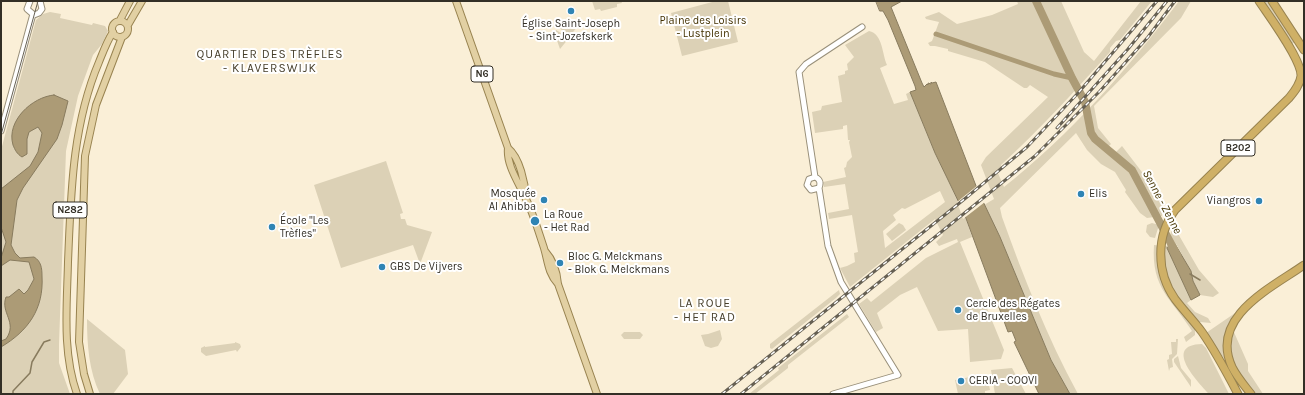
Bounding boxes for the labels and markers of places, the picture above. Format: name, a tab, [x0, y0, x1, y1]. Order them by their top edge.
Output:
marker: Église Saint-Joseph - Sint-Jozefskerk	[566, 6, 576, 16]
place label: Église Saint-Joseph - Sint-Jozefskerk	[522, 17, 620, 43]
place label: Mosquée Al Ahibba	[489, 187, 536, 213]
place label: Elis	[1089, 187, 1107, 201]
marker: Elis	[1076, 189, 1086, 199]
place label: Viangros	[1207, 194, 1251, 208]
marker: Mosquée Al Ahibba	[539, 195, 549, 205]
marker: Viangros	[1254, 196, 1264, 206]
place label: La Roue - Het Rad	[544, 208, 590, 234]
place label: École "Les Trèfles"	[280, 214, 329, 240]
marker: La Roue - Het Rad	[529, 215, 541, 227]
marker: École "Les Trèfles"	[267, 222, 277, 232]
place label: Bloc G. Melckmans - Blok G. Melckmans	[568, 250, 670, 276]
marker: Bloc G. Melckmans - Blok G. Melckmans	[555, 258, 565, 268]
place label: GBS De Vijvers	[390, 260, 463, 274]
marker: GBS De Vijvers	[377, 262, 387, 272]
place label: Cercle des Régates de Bruxelles	[966, 297, 1060, 323]
marker: Cercle des Régates de Bruxelles	[953, 305, 963, 315]
place label: CERIA - COOVI	[969, 374, 1037, 388]
marker: CERIA - COOVI	[956, 376, 966, 386]

